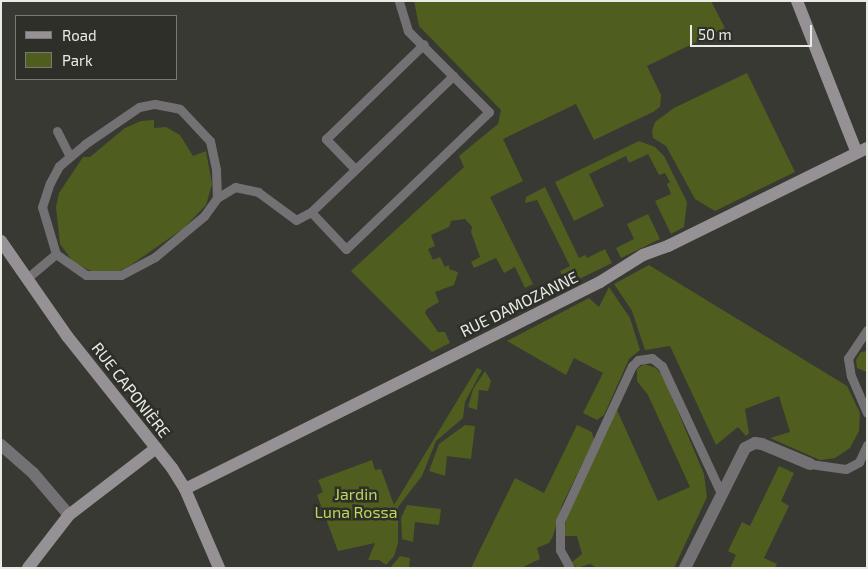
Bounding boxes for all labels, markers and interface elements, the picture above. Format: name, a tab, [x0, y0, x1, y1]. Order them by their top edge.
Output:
legend	[15, 15, 178, 80]
scale bar	[693, 15, 816, 47]
text: 50 m	[698, 25, 732, 43]
text: Road	[62, 26, 97, 44]
text: Park	[62, 51, 93, 69]
street label: RUE DAMOZANNE	[457, 267, 581, 341]
street label: RUE CAPONIÈRE	[88, 339, 174, 441]
park label: Jardin Luna Rossa	[315, 484, 397, 522]

